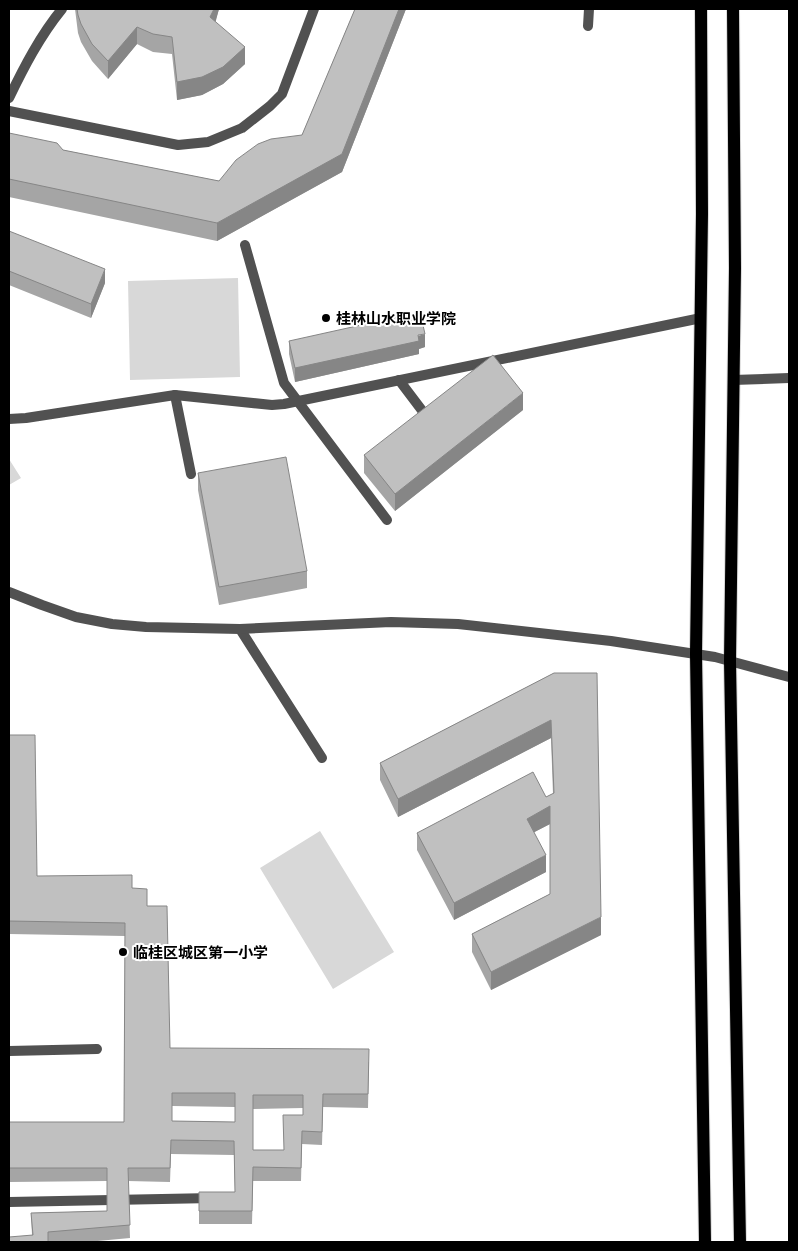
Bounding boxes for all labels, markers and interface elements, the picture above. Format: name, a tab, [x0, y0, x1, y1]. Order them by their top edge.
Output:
place label: 桂林山水职业学院	[336, 308, 456, 329]
marker: 桂林山水职业学院	[320, 312, 332, 324]
place label: 临桂区城区第一小学	[133, 942, 268, 963]
marker: 临桂区城区第一小学	[117, 946, 129, 958]

